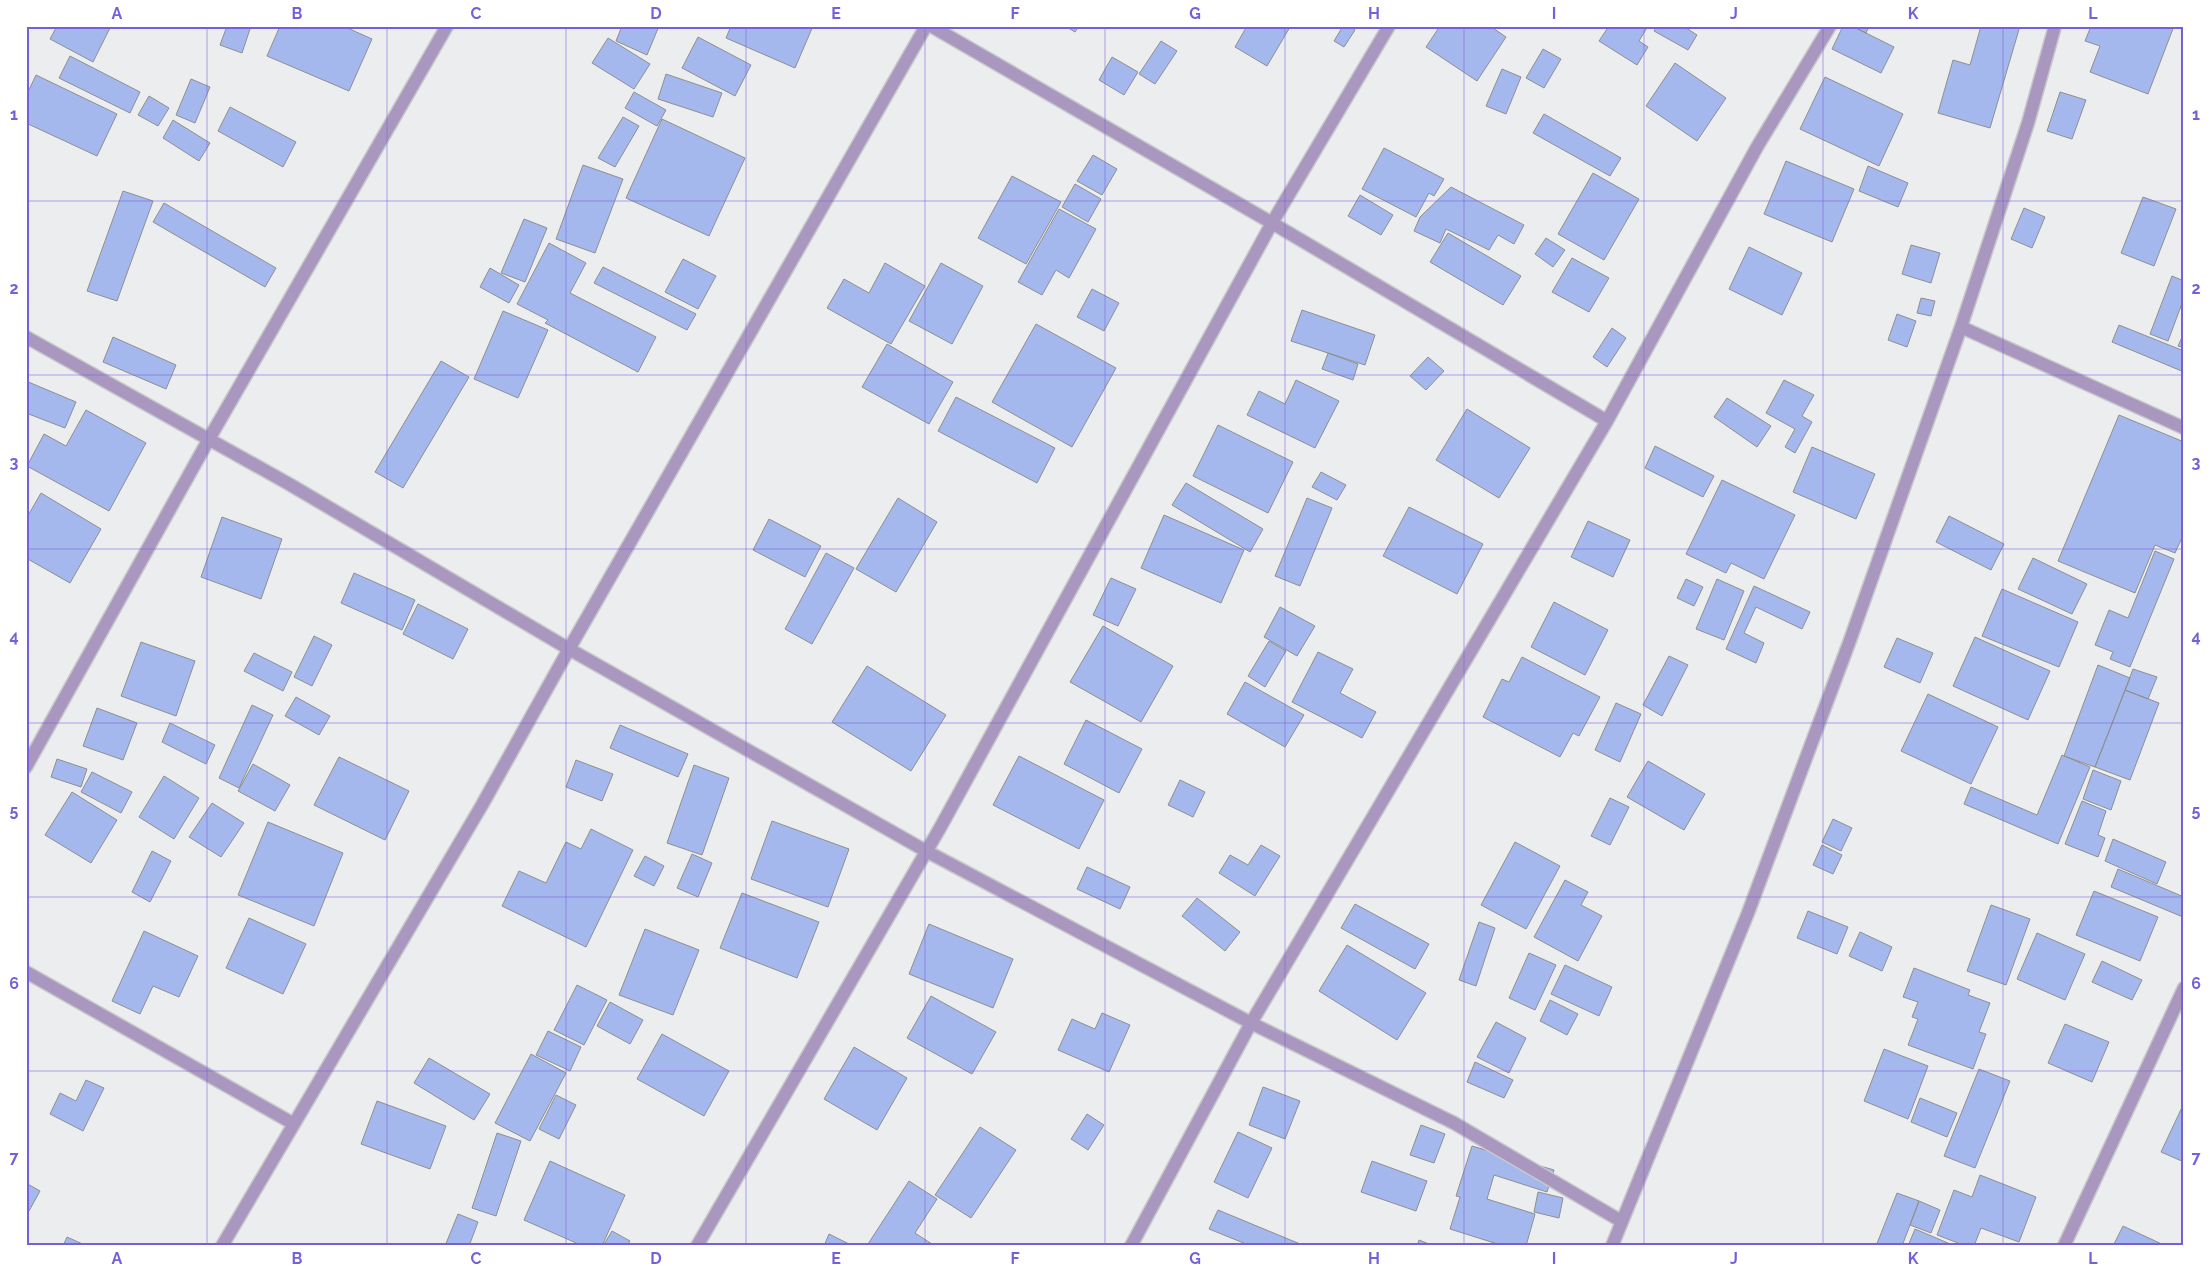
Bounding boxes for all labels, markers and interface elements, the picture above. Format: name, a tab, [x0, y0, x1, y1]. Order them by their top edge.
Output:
text: A	[112, 4, 123, 23]
text: B	[292, 4, 303, 23]
text: C	[471, 4, 482, 23]
text: D	[650, 4, 662, 23]
text: E	[831, 4, 841, 23]
text: F	[1010, 4, 1020, 23]
text: G	[1189, 4, 1201, 23]
text: H	[1368, 4, 1380, 23]
text: I	[1552, 4, 1556, 23]
text: J	[1730, 4, 1738, 23]
text: K	[1908, 4, 1919, 23]
text: L	[2088, 4, 2098, 23]
text: 1	[10, 105, 18, 124]
text: 1	[2192, 105, 2200, 124]
text: 2	[9, 279, 19, 298]
text: 2	[2191, 279, 2201, 298]
text: 3	[10, 453, 19, 472]
text: 3	[2192, 453, 2201, 472]
text: 4	[9, 627, 19, 646]
text: 4	[2191, 627, 2201, 646]
text: 5	[10, 801, 19, 820]
text: 5	[2192, 801, 2201, 820]
text: 6	[9, 974, 19, 993]
text: 6	[2191, 974, 2201, 993]
text: 7	[10, 1148, 19, 1167]
text: 7	[2192, 1148, 2201, 1167]
text: A	[112, 1249, 123, 1268]
text: B	[292, 1249, 303, 1268]
text: C	[471, 1249, 482, 1268]
text: D	[650, 1249, 662, 1268]
text: E	[831, 1249, 841, 1268]
text: F	[1010, 1249, 1020, 1268]
text: G	[1189, 1249, 1201, 1268]
text: H	[1368, 1249, 1380, 1268]
text: I	[1552, 1249, 1556, 1268]
text: J	[1730, 1249, 1738, 1268]
text: K	[1908, 1249, 1919, 1268]
text: L	[2088, 1249, 2098, 1268]

